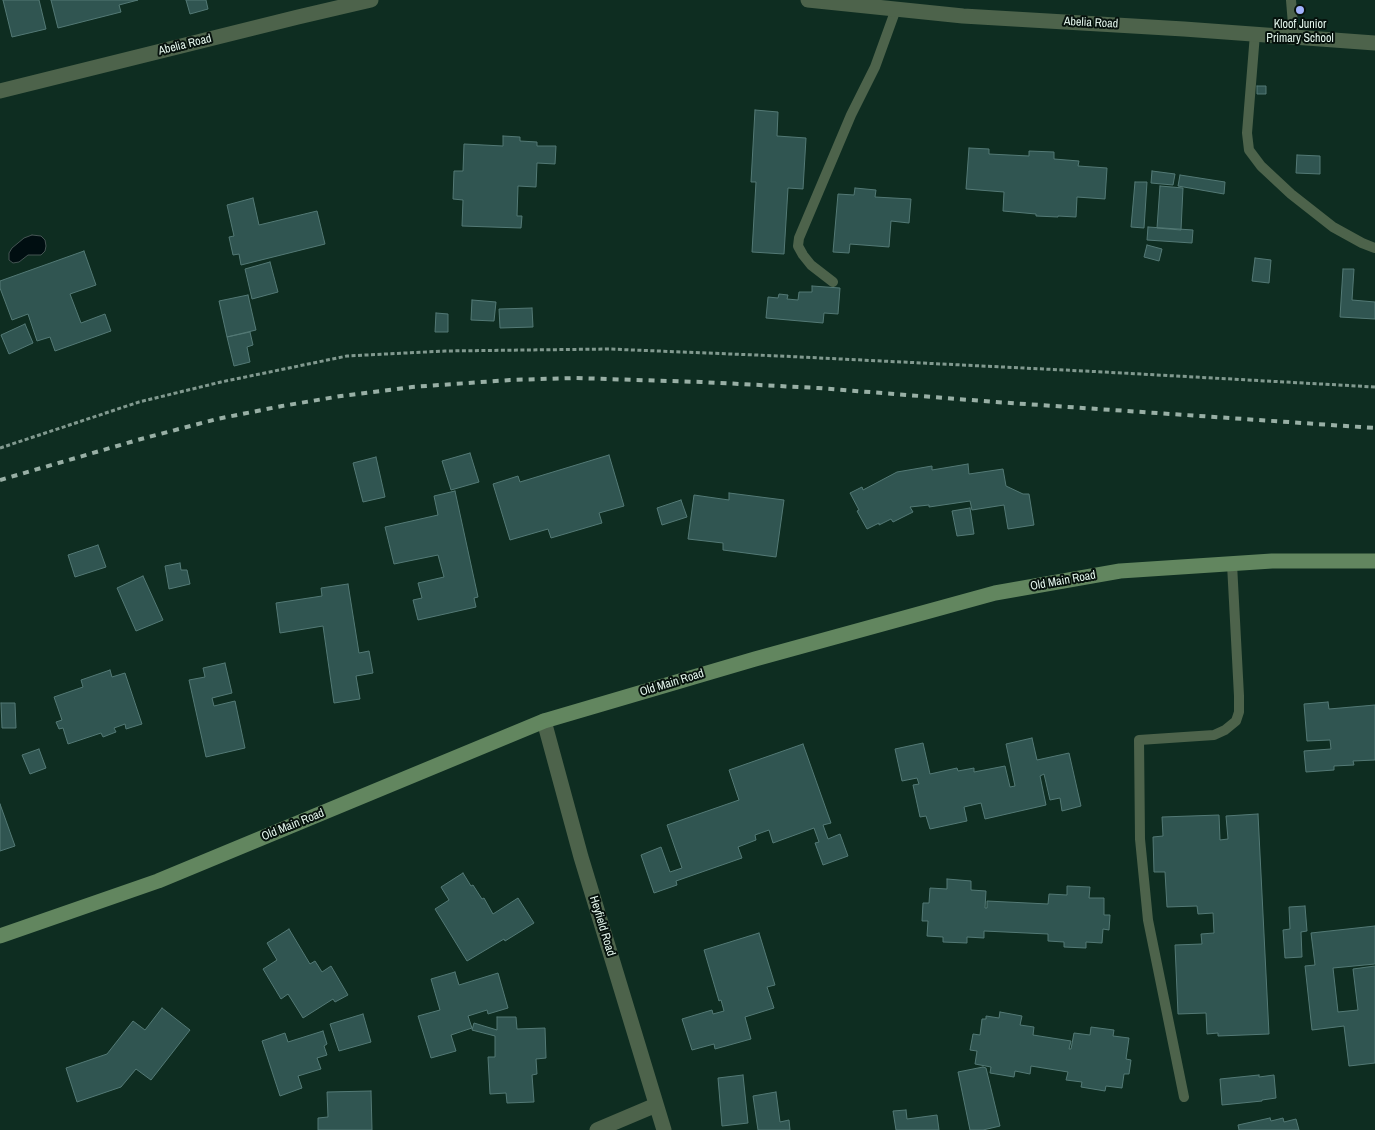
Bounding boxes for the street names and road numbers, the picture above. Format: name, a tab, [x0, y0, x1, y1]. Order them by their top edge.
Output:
street label: Abelia Road	[1064, 14, 1118, 32]
street label: Abelia Road	[157, 31, 213, 59]
street label: Old Main Road	[1029, 568, 1097, 594]
street label: Old Main Road	[638, 666, 706, 700]
street label: Old Main Road	[260, 806, 326, 844]
street label: Heyfield Road	[586, 894, 618, 958]

